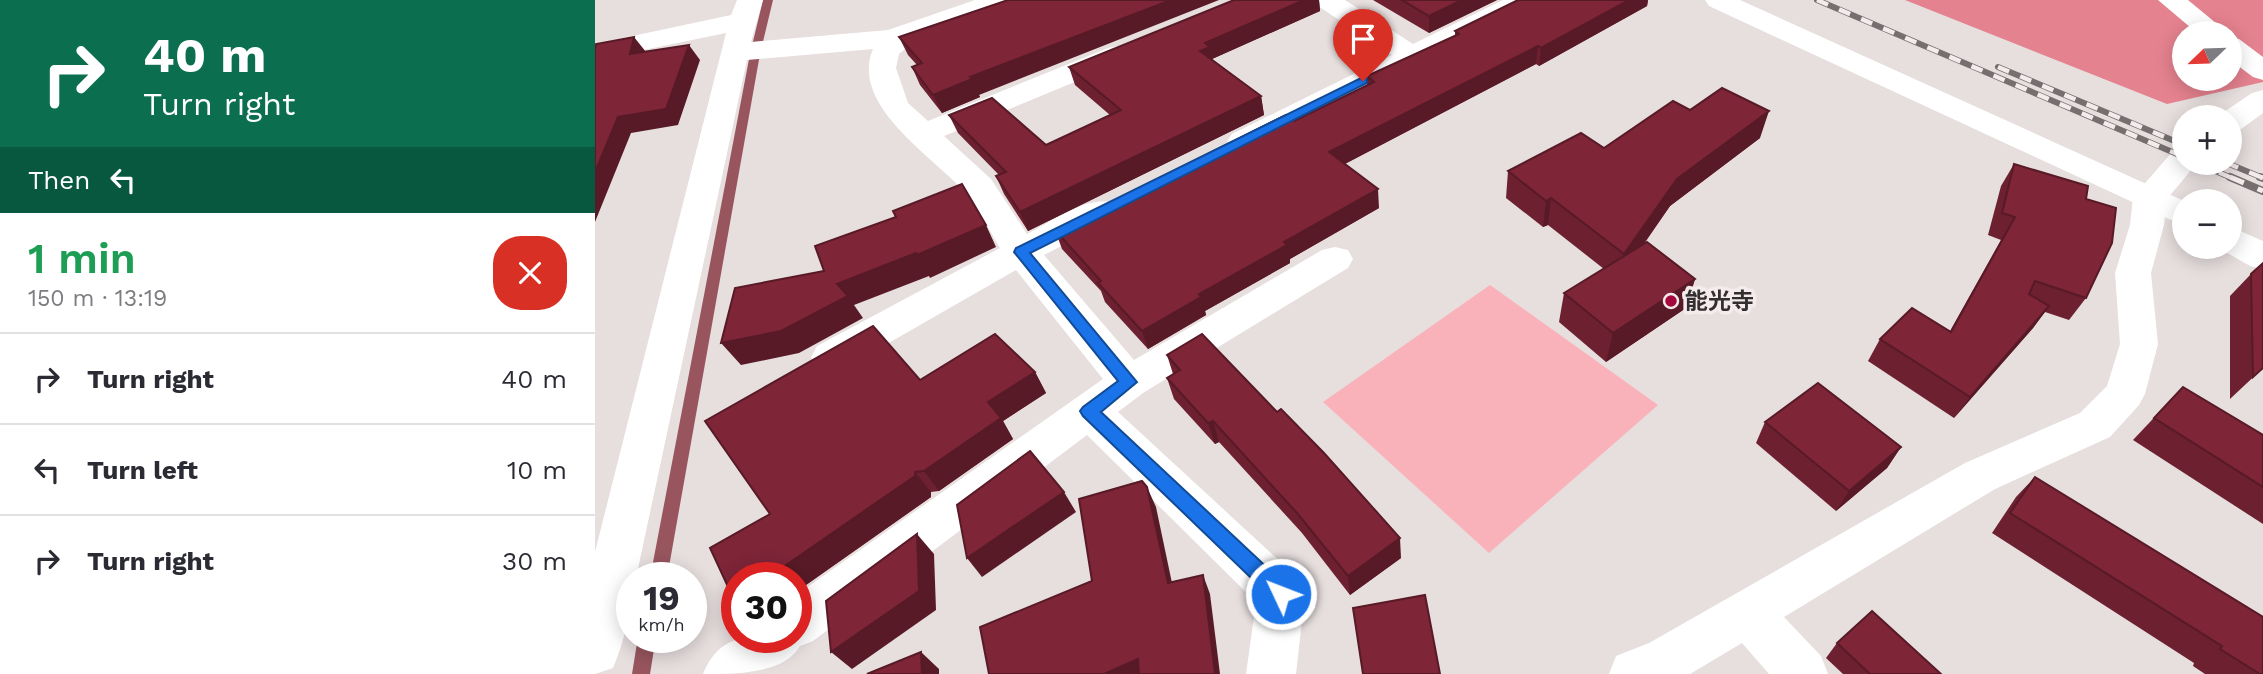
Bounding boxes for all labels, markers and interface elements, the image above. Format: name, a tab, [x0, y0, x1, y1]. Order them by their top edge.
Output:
pin	[1333, 9, 1393, 81]
icon: arrive	[1344, 20, 1382, 58]
north arrow	[2172, 21, 2242, 91]
map controls	[2172, 21, 2242, 259]
text: 40 m	[143, 26, 266, 84]
icon: right	[28, 28, 119, 119]
text: Turn right	[143, 85, 295, 123]
button: +	[2172, 105, 2242, 175]
icon: left	[104, 161, 142, 199]
text: Then	[28, 165, 90, 195]
button: −	[2172, 189, 2242, 259]
text: 1 min	[28, 234, 136, 283]
button: close	[493, 236, 567, 310]
text: 150 m · 13:19	[28, 285, 167, 312]
place label: 能光寺	[1685, 288, 1754, 315]
marker: 能光寺	[1663, 293, 1679, 309]
icon: right	[28, 360, 66, 398]
text: Turn right	[87, 364, 214, 394]
text: 40 m	[501, 364, 567, 394]
icon: left	[28, 451, 66, 489]
text: Turn left	[87, 455, 198, 485]
text: 10 m	[507, 455, 567, 485]
icon: right	[28, 542, 66, 580]
text: Turn right	[87, 546, 214, 576]
text: 30 m	[502, 546, 567, 576]
position arrow	[1244, 557, 1318, 631]
speed limit sign: 30	[721, 562, 812, 653]
text: 19	[643, 577, 680, 619]
text: km/h	[638, 614, 685, 635]

